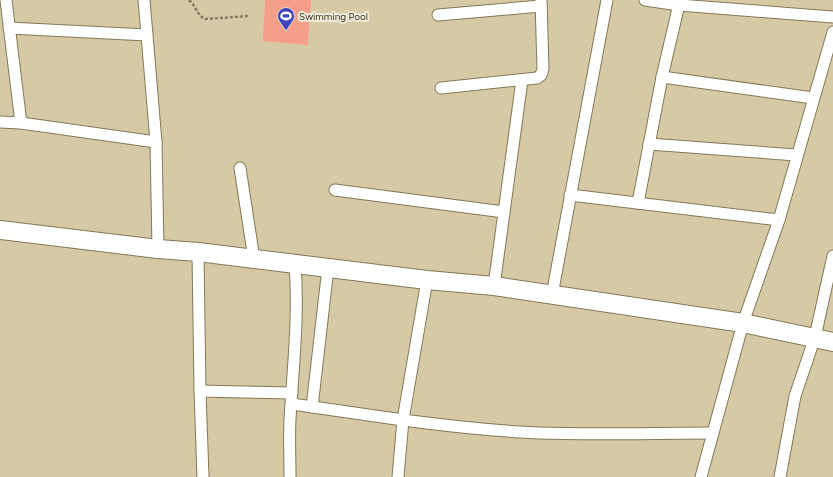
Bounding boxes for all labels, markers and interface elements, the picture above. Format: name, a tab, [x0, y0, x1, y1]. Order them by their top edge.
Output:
sports icon: Swimming Pool	[276, 6, 296, 31]
place label: Swimming Pool	[299, 10, 368, 23]

